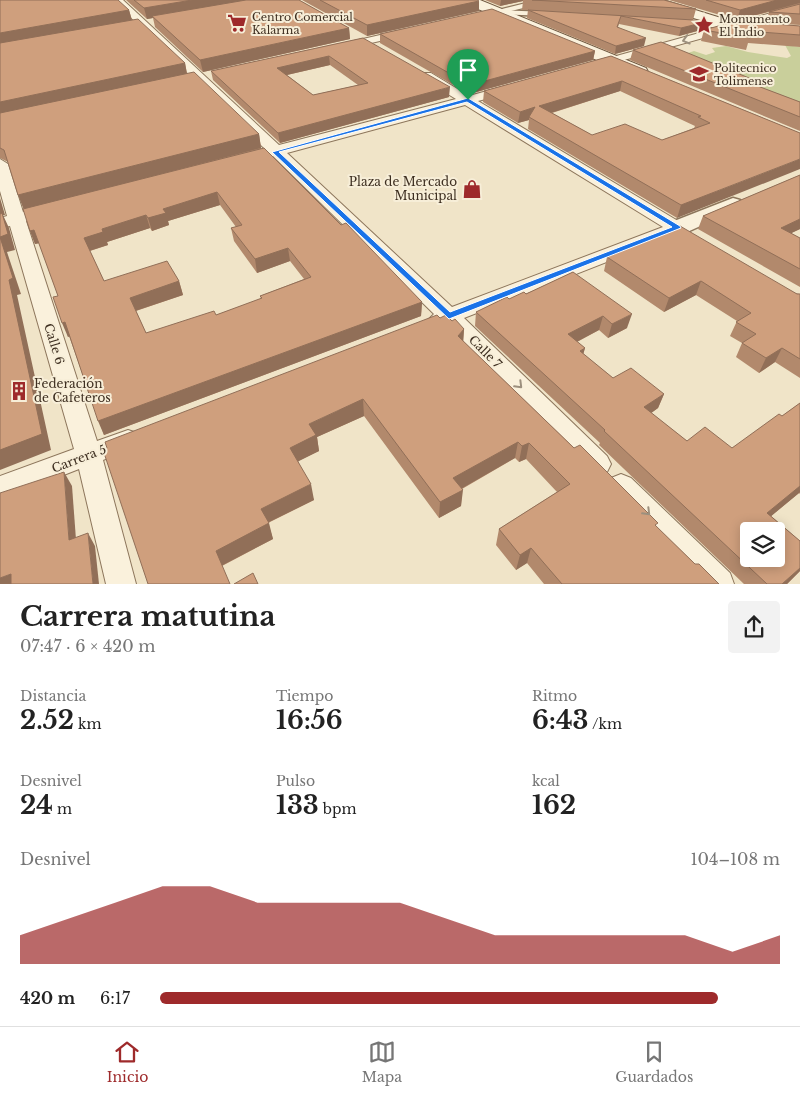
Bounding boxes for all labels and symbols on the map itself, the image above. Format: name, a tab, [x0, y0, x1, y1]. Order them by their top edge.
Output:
place label: Centro Comercial Kalarma	[252, 10, 353, 37]
supermarket icon: Centro Comercial Kalarma	[226, 12, 248, 34]
place label: Monumento El Indio	[719, 12, 790, 39]
place icon: Monumento El Indio	[693, 14, 715, 36]
one-way arrow	[682, 34, 690, 44]
pin	[447, 49, 489, 100]
place label: Politecnico Tolimense	[714, 61, 777, 88]
school or university icon: Politecnico Tolimense	[688, 63, 710, 85]
place label: Plaza de Mercado Municipal	[349, 174, 457, 203]
shop icon: Plaza de Mercado Municipal	[461, 178, 483, 200]
street label: Calle 6	[41, 322, 68, 366]
street label: Calle 7	[466, 332, 506, 372]
place label: Federación de Cafeteros	[34, 376, 111, 405]
one-way arrow	[513, 379, 522, 388]
building icon: Federación de Cafeteros	[8, 380, 30, 402]
street label: Carrera 5	[50, 441, 108, 476]
one-way arrow	[641, 506, 650, 515]

